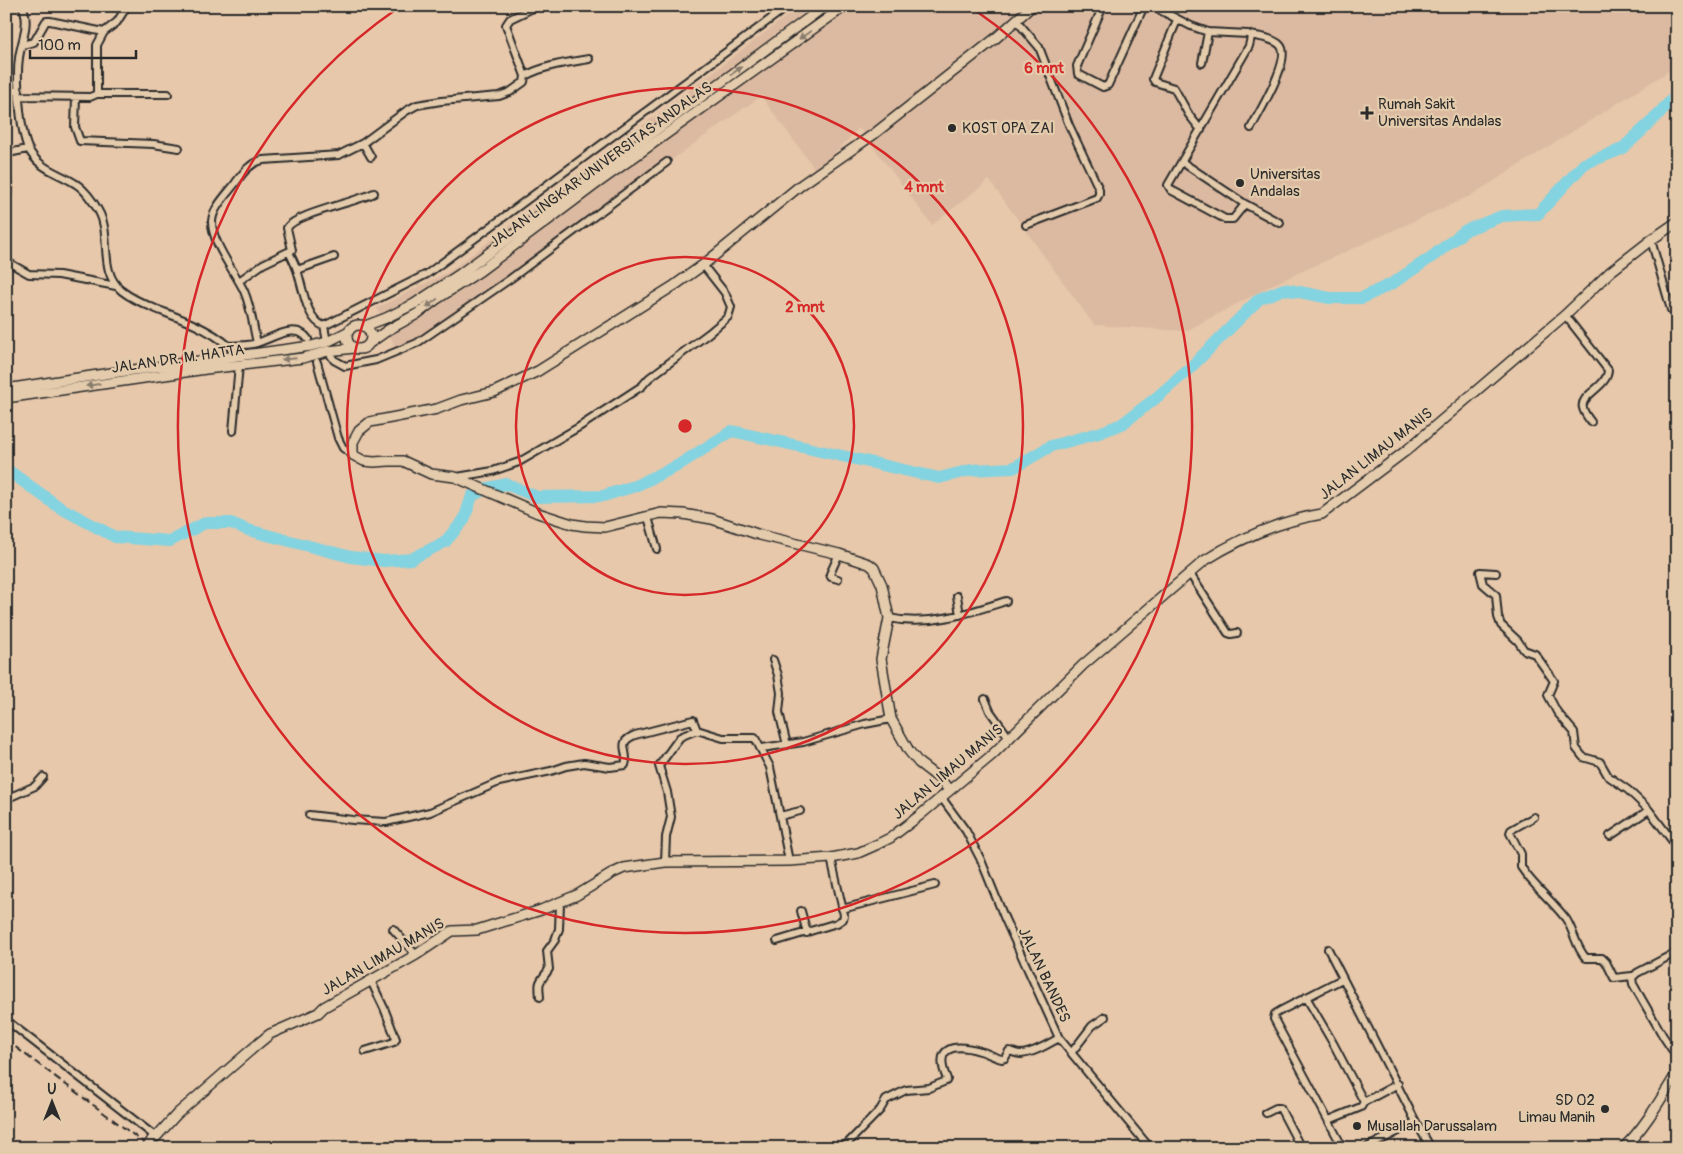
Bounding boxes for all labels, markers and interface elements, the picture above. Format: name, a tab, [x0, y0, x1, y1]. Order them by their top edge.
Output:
scale bar	[30, 28, 136, 60]
one-way arrow	[799, 29, 812, 40]
text: 100 m	[38, 36, 81, 55]
text: 6 mnt	[1024, 59, 1065, 78]
one-way arrow	[729, 66, 742, 77]
street label: JALAN LINGKAR UNIVERSITAS ANDALAS	[486, 78, 716, 252]
place label: Rumah Sakit Universitas Andalas	[1378, 95, 1501, 131]
marker: Rumah Sakit Universitas Andalas	[1360, 106, 1374, 120]
place label: KOST OPA ZAI	[962, 119, 1054, 138]
marker: KOST OPA ZAI	[946, 122, 958, 134]
place label: Universitas Andalas	[1250, 165, 1320, 201]
marker: Universitas Andalas	[1234, 177, 1246, 189]
text: 4 mnt	[904, 178, 945, 197]
one-way arrow	[425, 298, 439, 308]
text: 2 mnt	[785, 298, 826, 317]
street label: JALAN DR. M. HATTA	[110, 340, 246, 378]
one-way arrow	[281, 355, 297, 363]
one-way arrow	[85, 381, 101, 389]
street label: JALAN LIMAU MANIS	[1316, 404, 1436, 504]
centre of rings	[676, 417, 694, 435]
street label: JALAN LIMAU MANIS	[889, 720, 1007, 824]
street label: JALAN LIMAU MANIS	[318, 914, 448, 1000]
street label: JALAN BANDES	[1014, 924, 1074, 1026]
north arrow	[28, 1076, 78, 1126]
text: U	[47, 1081, 57, 1098]
place label: SD 02 Limau Manih	[1518, 1091, 1595, 1127]
marker: SD 02 Limau Manih	[1599, 1103, 1611, 1115]
place label: Musallah Darussalam	[1367, 1117, 1497, 1136]
marker: Musallah Darussalam	[1351, 1120, 1363, 1132]

